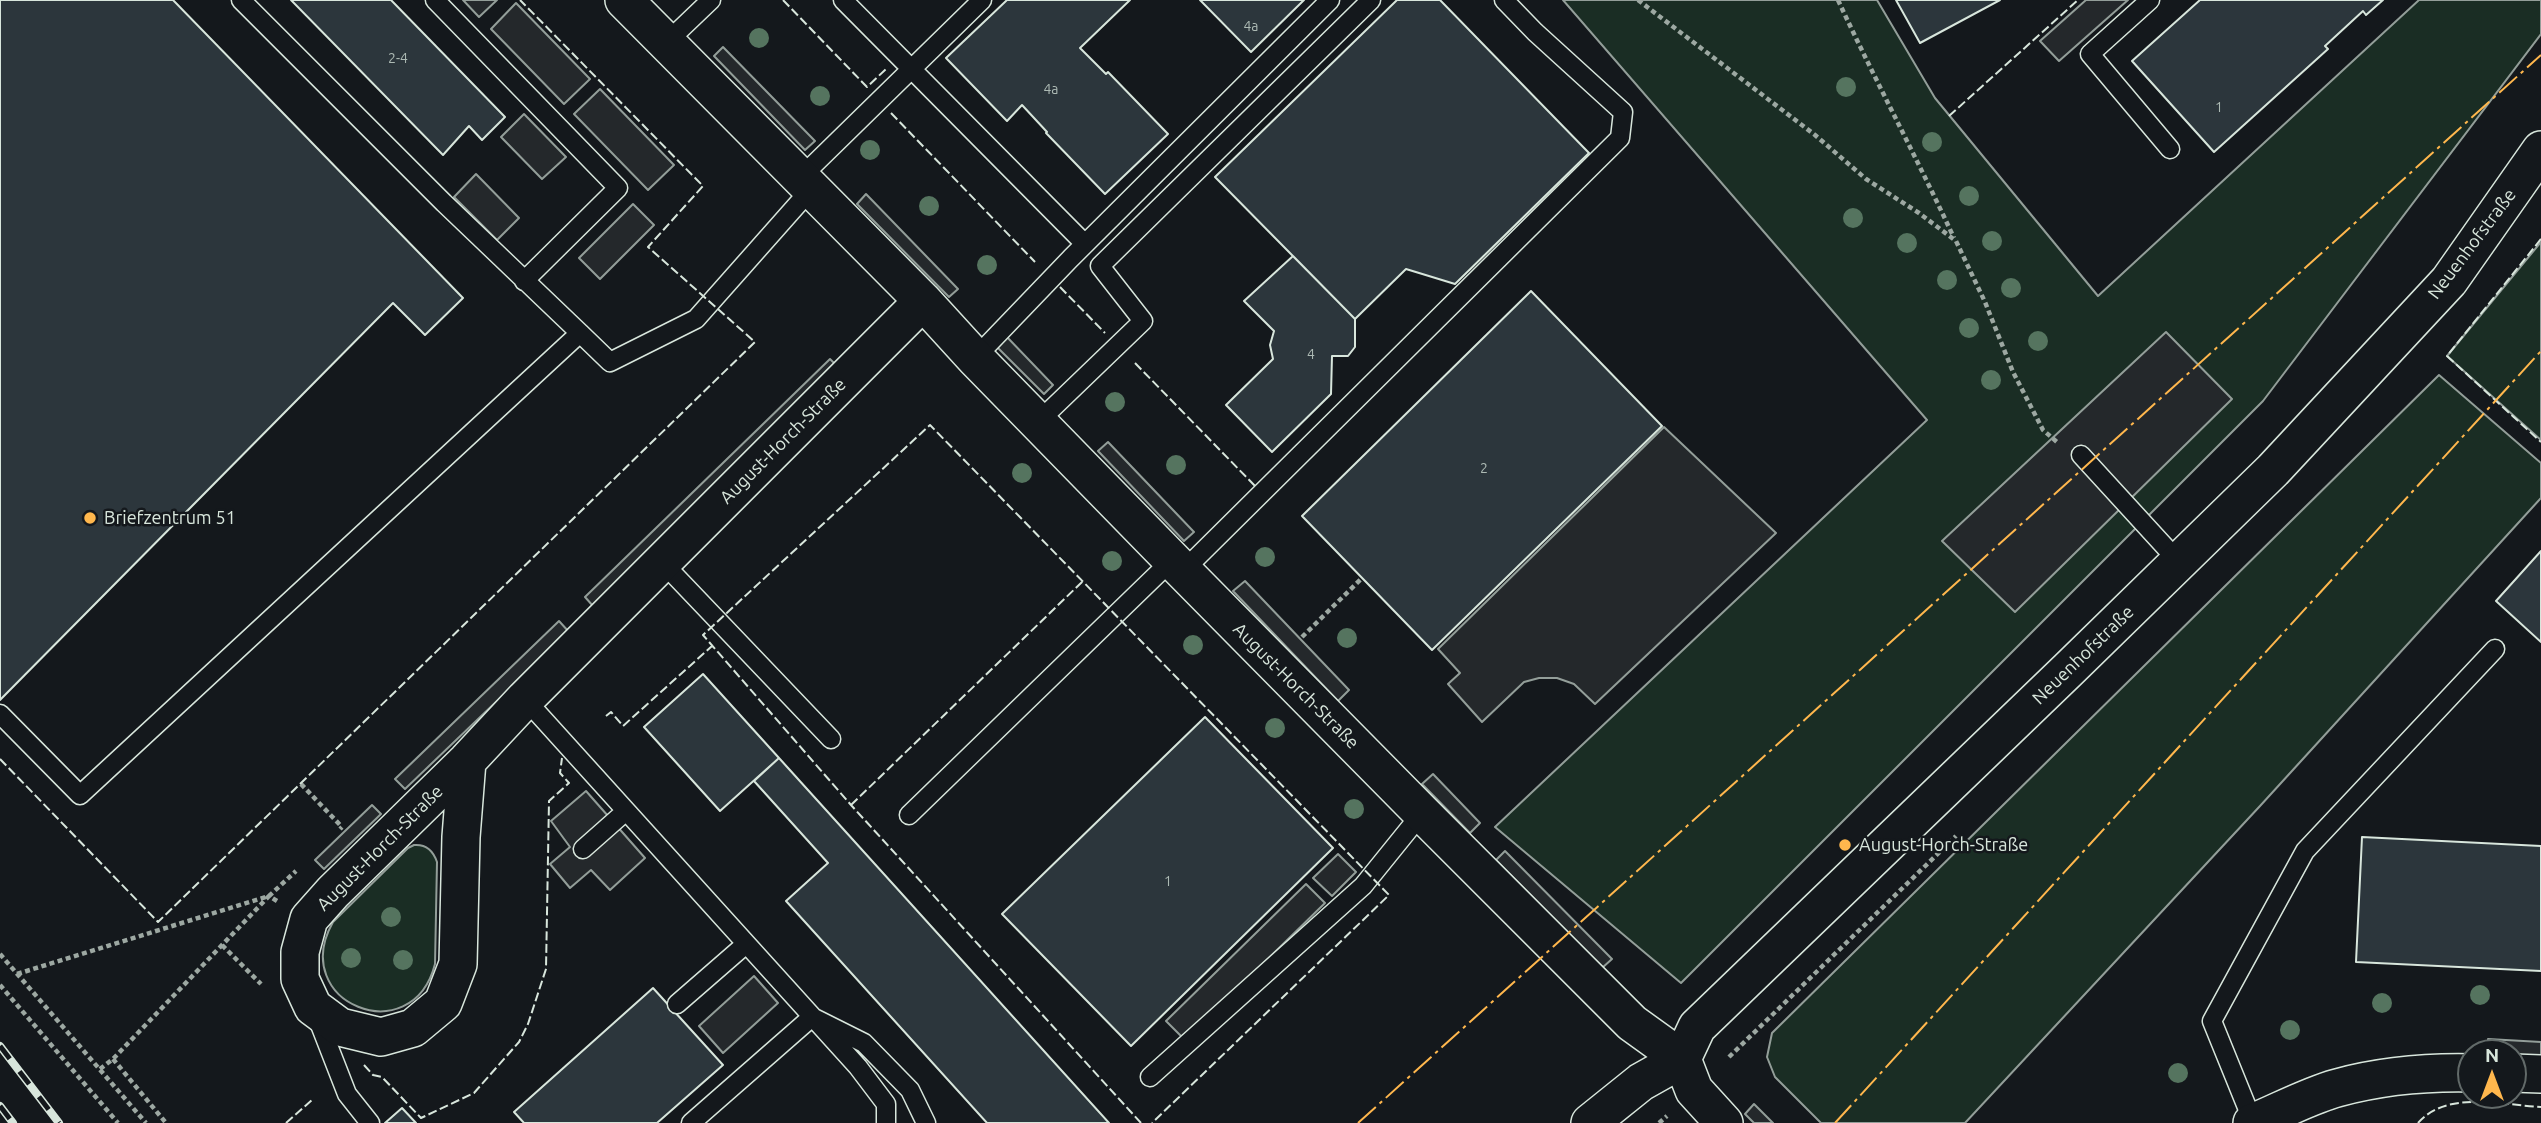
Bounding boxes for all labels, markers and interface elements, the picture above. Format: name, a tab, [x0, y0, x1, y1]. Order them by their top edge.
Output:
house number: 4a	[1243, 18, 1259, 34]
house number: 2-4	[388, 50, 408, 66]
house number: 4a	[1043, 81, 1059, 97]
house number: 1	[2215, 99, 2223, 115]
street label: Neuenhofstraße	[2423, 185, 2521, 303]
house number: 4	[1307, 346, 1315, 362]
street label: August-Horch-Straße	[716, 374, 850, 508]
house number: 2	[1480, 460, 1488, 476]
place label: Briefzentrum 51	[104, 507, 236, 529]
marker: Briefzentrum 51	[82, 510, 98, 526]
street label: Neuenhofstraße	[2028, 601, 2138, 709]
street label: August-Horch-Straße	[1229, 619, 1363, 753]
street label: August-Horch-Straße	[313, 781, 447, 915]
place label: August-Horch-Straße	[1859, 834, 2028, 856]
marker: August-Horch-Straße	[1837, 837, 1853, 853]
house number: 1	[1164, 873, 1172, 889]
north arrow	[2457, 1039, 2527, 1109]
text: N	[2485, 1044, 2499, 1066]

